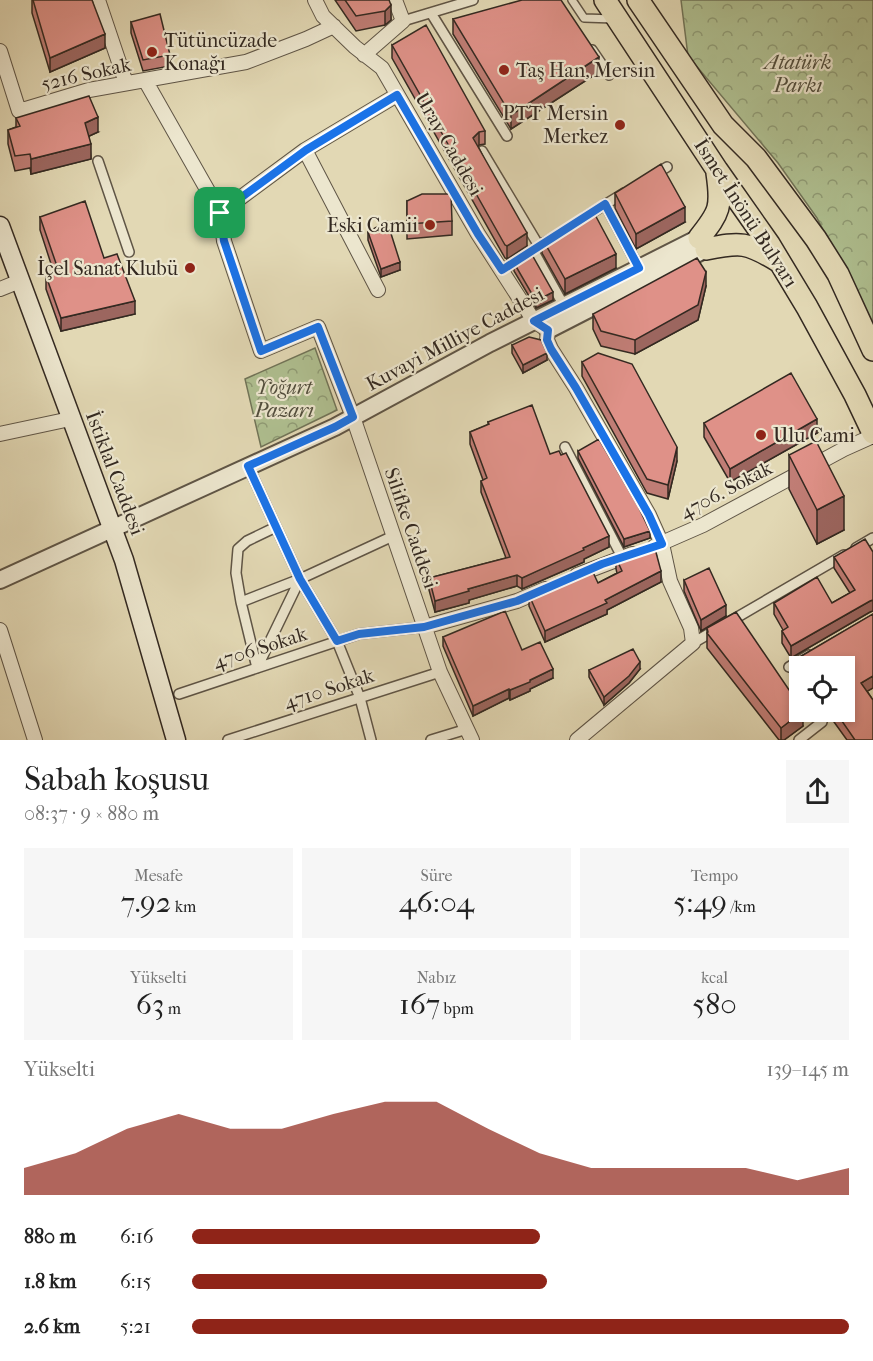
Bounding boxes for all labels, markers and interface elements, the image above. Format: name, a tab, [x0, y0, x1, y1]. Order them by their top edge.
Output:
place label: Tütüncüzade Konağı	[164, 29, 277, 75]
marker: Tütüncüzade Konağı	[145, 45, 159, 59]
park label: Atatürk Parkı	[762, 51, 831, 97]
street label: 5216 Sokak	[39, 52, 134, 95]
place label: Taş Han, Mersin	[516, 59, 656, 82]
marker: Taş Han, Mersin	[497, 63, 511, 77]
street label: Uray Caddesi	[410, 88, 488, 200]
place label: PTT Mersin Merkez	[503, 102, 608, 148]
marker: PTT Mersin Merkez	[613, 118, 627, 132]
street label: İsmet İnönü Bulvarı	[689, 134, 803, 292]
pin	[194, 187, 245, 238]
icon: arrive	[203, 196, 236, 229]
place label: Eski Camii	[327, 214, 418, 237]
marker: Eski Camii	[423, 218, 437, 232]
place label: İçel Sanat Klubü	[37, 256, 179, 280]
marker: İçel Sanat Klubü	[183, 261, 197, 275]
street label: Kuvayi Milliye Caddesi	[362, 282, 548, 396]
park label: Yoğurt Pazarı	[253, 376, 314, 422]
street label: İstiklal Caddesi	[81, 407, 150, 538]
place label: Ulu Cami	[773, 424, 855, 447]
marker: Ulu Cami	[754, 428, 768, 442]
street label: 4706. Sokak	[676, 456, 777, 524]
street label: Silifke Caddesi	[380, 465, 442, 591]
street label: 4706 Sokak	[210, 622, 310, 674]
map controls	[789, 656, 855, 722]
button: locate	[789, 656, 855, 722]
street label: 4710 Sokak	[281, 663, 378, 714]
text: Sabah koşusu	[24, 760, 209, 799]
button: share	[786, 760, 849, 823]
text: 08:37 · 9 × 880 m	[24, 802, 159, 825]
text: Mesafe	[134, 866, 183, 885]
text: Süre	[421, 866, 452, 885]
text: Tempo	[691, 866, 738, 885]
text: 7.92	[121, 885, 171, 920]
text: 46:04	[399, 885, 474, 920]
text: 5:49	[673, 885, 727, 920]
text: km	[171, 897, 196, 916]
text: /km	[727, 897, 756, 916]
text: Yükselti	[130, 968, 187, 987]
text: Nabız	[417, 968, 456, 987]
text: kcal	[701, 968, 728, 987]
text: 63	[136, 987, 164, 1022]
text: 167	[399, 987, 440, 1022]
text: 580	[692, 987, 737, 1022]
text: m	[164, 999, 181, 1018]
text: bpm	[440, 999, 474, 1018]
text: Yükselti	[24, 1058, 95, 1081]
text: 139–145 m	[766, 1058, 849, 1081]
text: 880 m	[24, 1225, 76, 1248]
text: 6:16	[120, 1225, 154, 1248]
text: 1.8 km	[24, 1270, 76, 1293]
text: 6:15	[120, 1270, 151, 1293]
text: 2.6 km	[24, 1315, 80, 1338]
text: 5:21	[120, 1315, 151, 1338]

